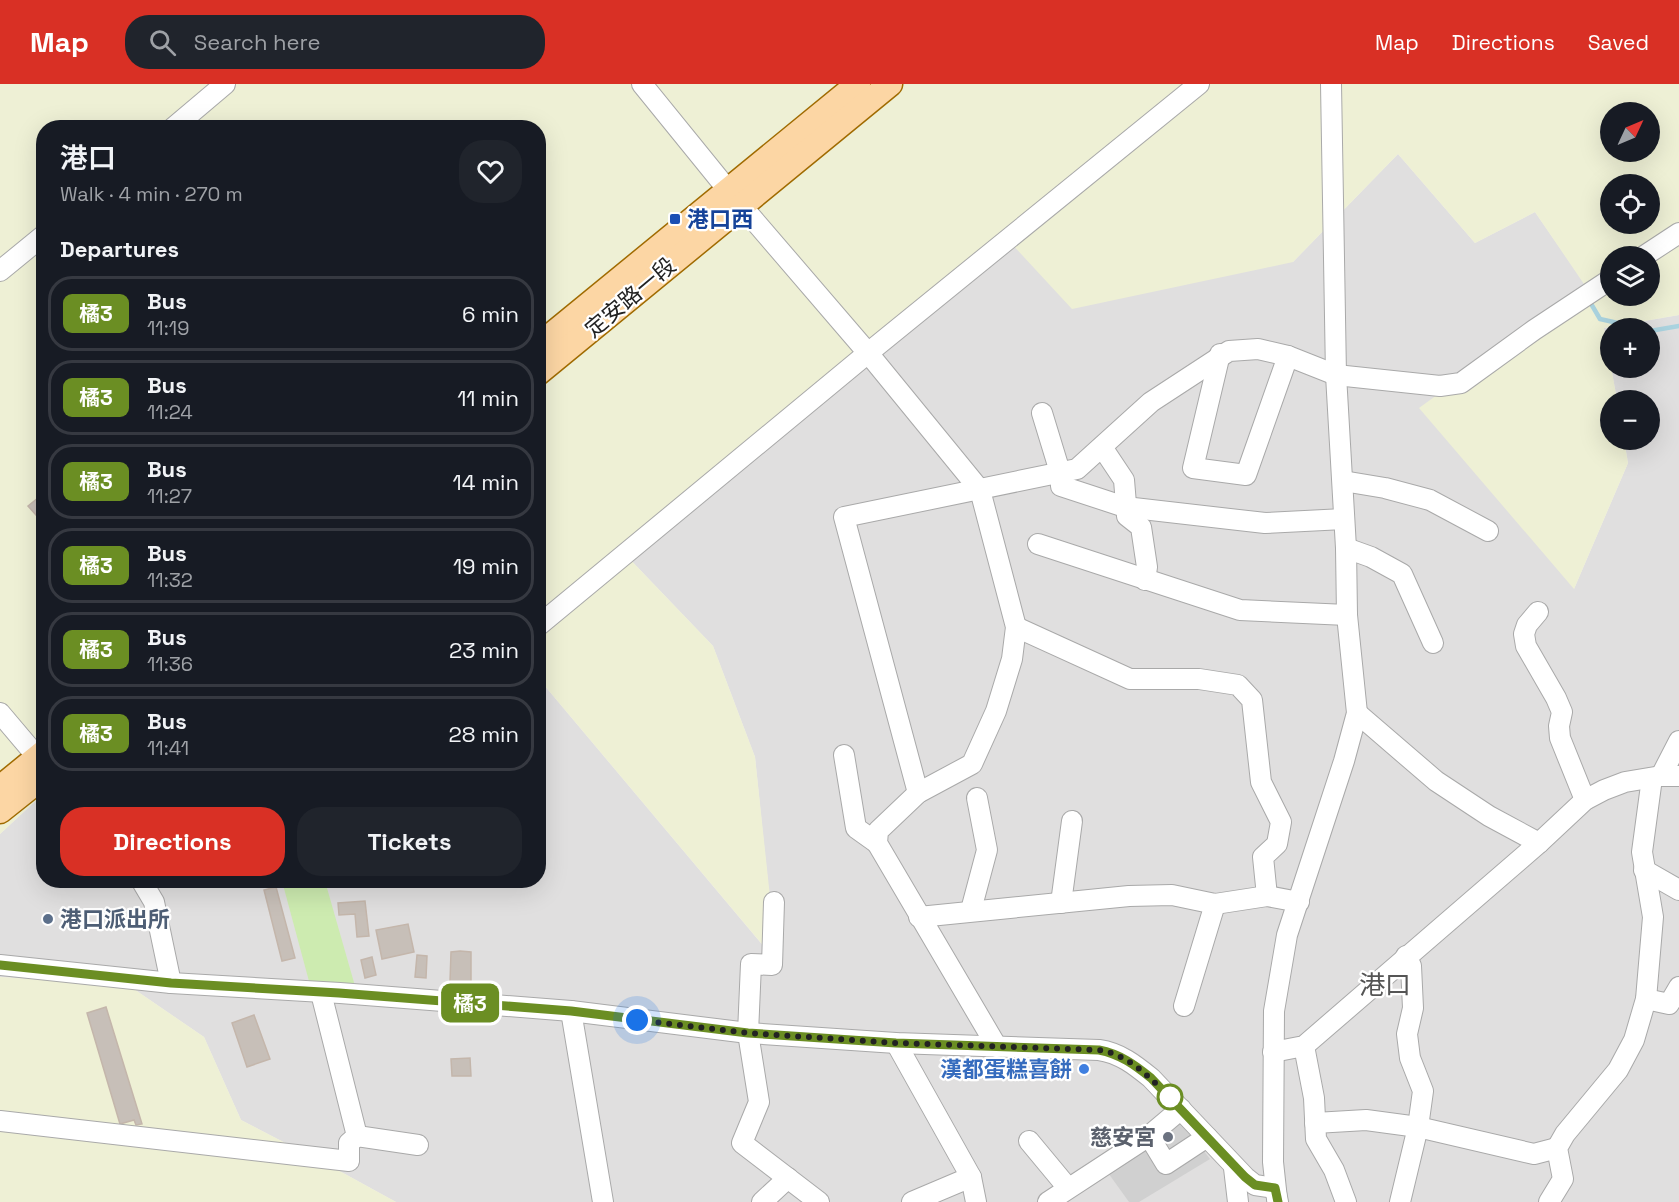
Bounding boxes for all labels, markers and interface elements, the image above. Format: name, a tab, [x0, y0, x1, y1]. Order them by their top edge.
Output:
search box	[125, 15, 545, 69]
text: Map	[30, 24, 89, 60]
icon: search	[146, 26, 179, 59]
text: Search here	[194, 28, 321, 56]
text: Map	[1375, 29, 1419, 56]
text: Directions	[1452, 29, 1555, 56]
text: Saved	[1588, 29, 1649, 56]
north arrow	[1600, 102, 1660, 162]
map controls	[1600, 102, 1660, 450]
text: 港口	[60, 140, 116, 176]
button: heart	[459, 140, 522, 203]
button: locate	[1600, 174, 1660, 234]
text: Walk · 4 min · 270 m	[60, 181, 243, 207]
place label: 港口西	[687, 205, 753, 233]
marker: 港口西	[668, 212, 682, 226]
text: Departures	[60, 235, 179, 263]
button: layers	[1600, 246, 1660, 306]
street label: 定安路一段	[579, 251, 681, 343]
text: Bus	[147, 287, 187, 315]
text: 橘3	[79, 300, 113, 327]
text: 6 min	[462, 300, 519, 328]
text: 11:19	[147, 315, 189, 341]
button: +	[1600, 318, 1660, 378]
text: Bus	[147, 371, 187, 399]
text: 橘3	[79, 384, 113, 411]
text: 11 min	[457, 384, 519, 412]
button: −	[1600, 390, 1660, 450]
text: 11:24	[147, 399, 193, 425]
text: Bus	[147, 455, 187, 483]
text: 橘3	[79, 468, 113, 495]
text: 14 min	[453, 468, 519, 496]
text: 11:27	[147, 483, 192, 509]
text: Bus	[147, 539, 187, 567]
text: 橘3	[79, 552, 113, 579]
text: 19 min	[453, 552, 519, 580]
text: 11:32	[147, 567, 193, 593]
text: Bus	[147, 623, 187, 651]
text: 橘3	[79, 636, 113, 663]
text: 23 min	[449, 636, 519, 664]
text: 11:36	[147, 651, 193, 677]
text: Bus	[147, 707, 187, 735]
text: 橘3	[79, 720, 113, 747]
text: 28 min	[449, 720, 519, 748]
text: 11:41	[147, 735, 189, 761]
button: Directions	[60, 807, 285, 876]
button: Tickets	[297, 807, 522, 876]
place label: 港口派出所	[60, 905, 170, 933]
marker: 港口派出所	[41, 912, 55, 926]
district label: 港口	[1359, 968, 1411, 1002]
line badge: 橘3	[443, 984, 497, 1022]
text: 橘3	[453, 990, 487, 1017]
your location	[622, 1005, 652, 1035]
place label: 漢都蛋糕喜餅	[940, 1055, 1072, 1083]
marker: 漢都蛋糕喜餅	[1077, 1062, 1091, 1076]
unlabelled marker	[1157, 1084, 1183, 1110]
place label: 慈安宮	[1090, 1123, 1156, 1151]
marker: 慈安宮	[1161, 1130, 1175, 1144]

